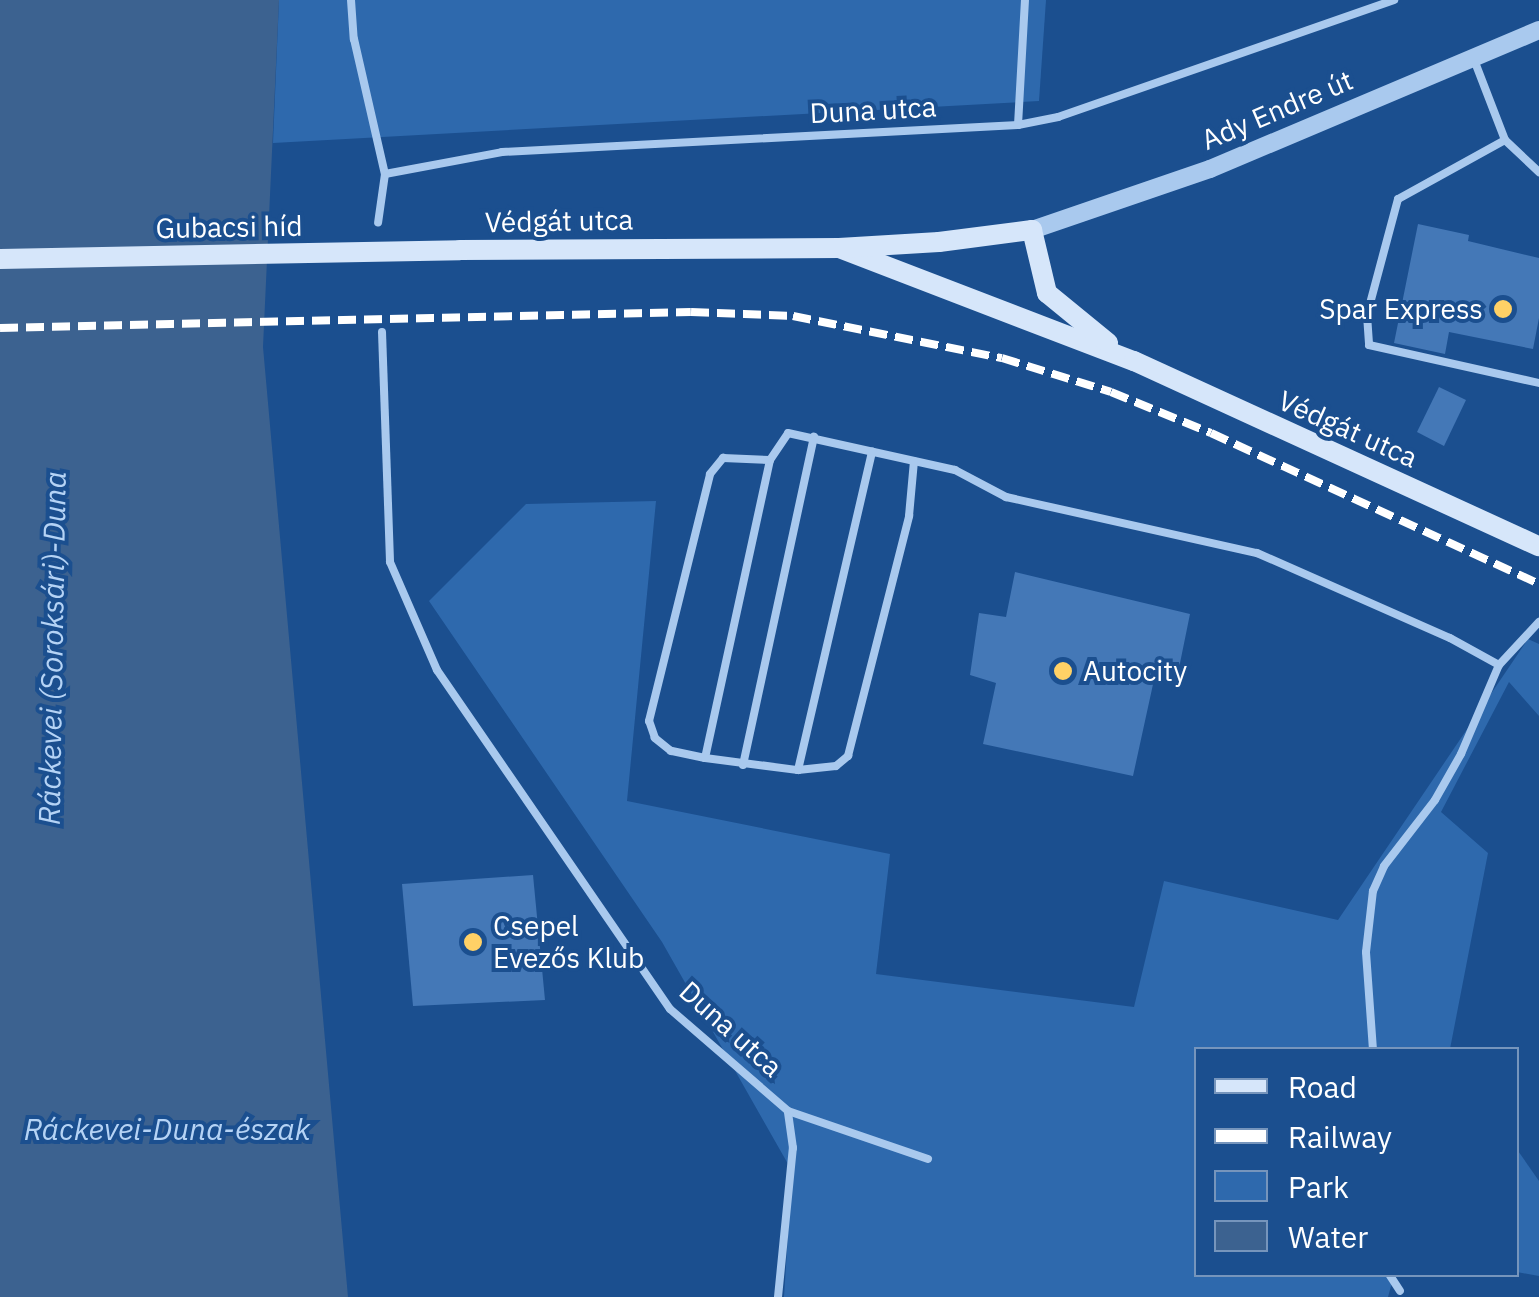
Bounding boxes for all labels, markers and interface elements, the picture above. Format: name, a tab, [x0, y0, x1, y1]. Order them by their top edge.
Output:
street label: Ady Endre út	[1196, 63, 1358, 157]
street label: Duna utca	[809, 90, 937, 130]
street label: Védgát utca	[484, 203, 634, 239]
street label: Gubacsi híd	[155, 209, 303, 245]
place label: Spar Express	[1319, 292, 1483, 326]
marker: Spar Express	[1492, 298, 1514, 320]
street label: Védgát utca	[1273, 383, 1423, 475]
water label: Ráckevei (Soroksári)-Duna	[31, 471, 73, 825]
place label: Autocity	[1083, 654, 1187, 688]
marker: Autocity	[1052, 660, 1074, 682]
place label: Csepel Evezős Klub	[493, 909, 644, 975]
marker: Csepel Evezős Klub	[462, 931, 484, 953]
street label: Duna utca	[673, 974, 789, 1084]
legend	[1194, 1047, 1519, 1277]
text: Road	[1288, 1067, 1357, 1106]
water label: Ráckevei-Duna-észak	[24, 1111, 310, 1147]
text: Railway	[1288, 1117, 1392, 1156]
text: Park	[1288, 1167, 1349, 1206]
text: Water	[1288, 1217, 1368, 1256]

